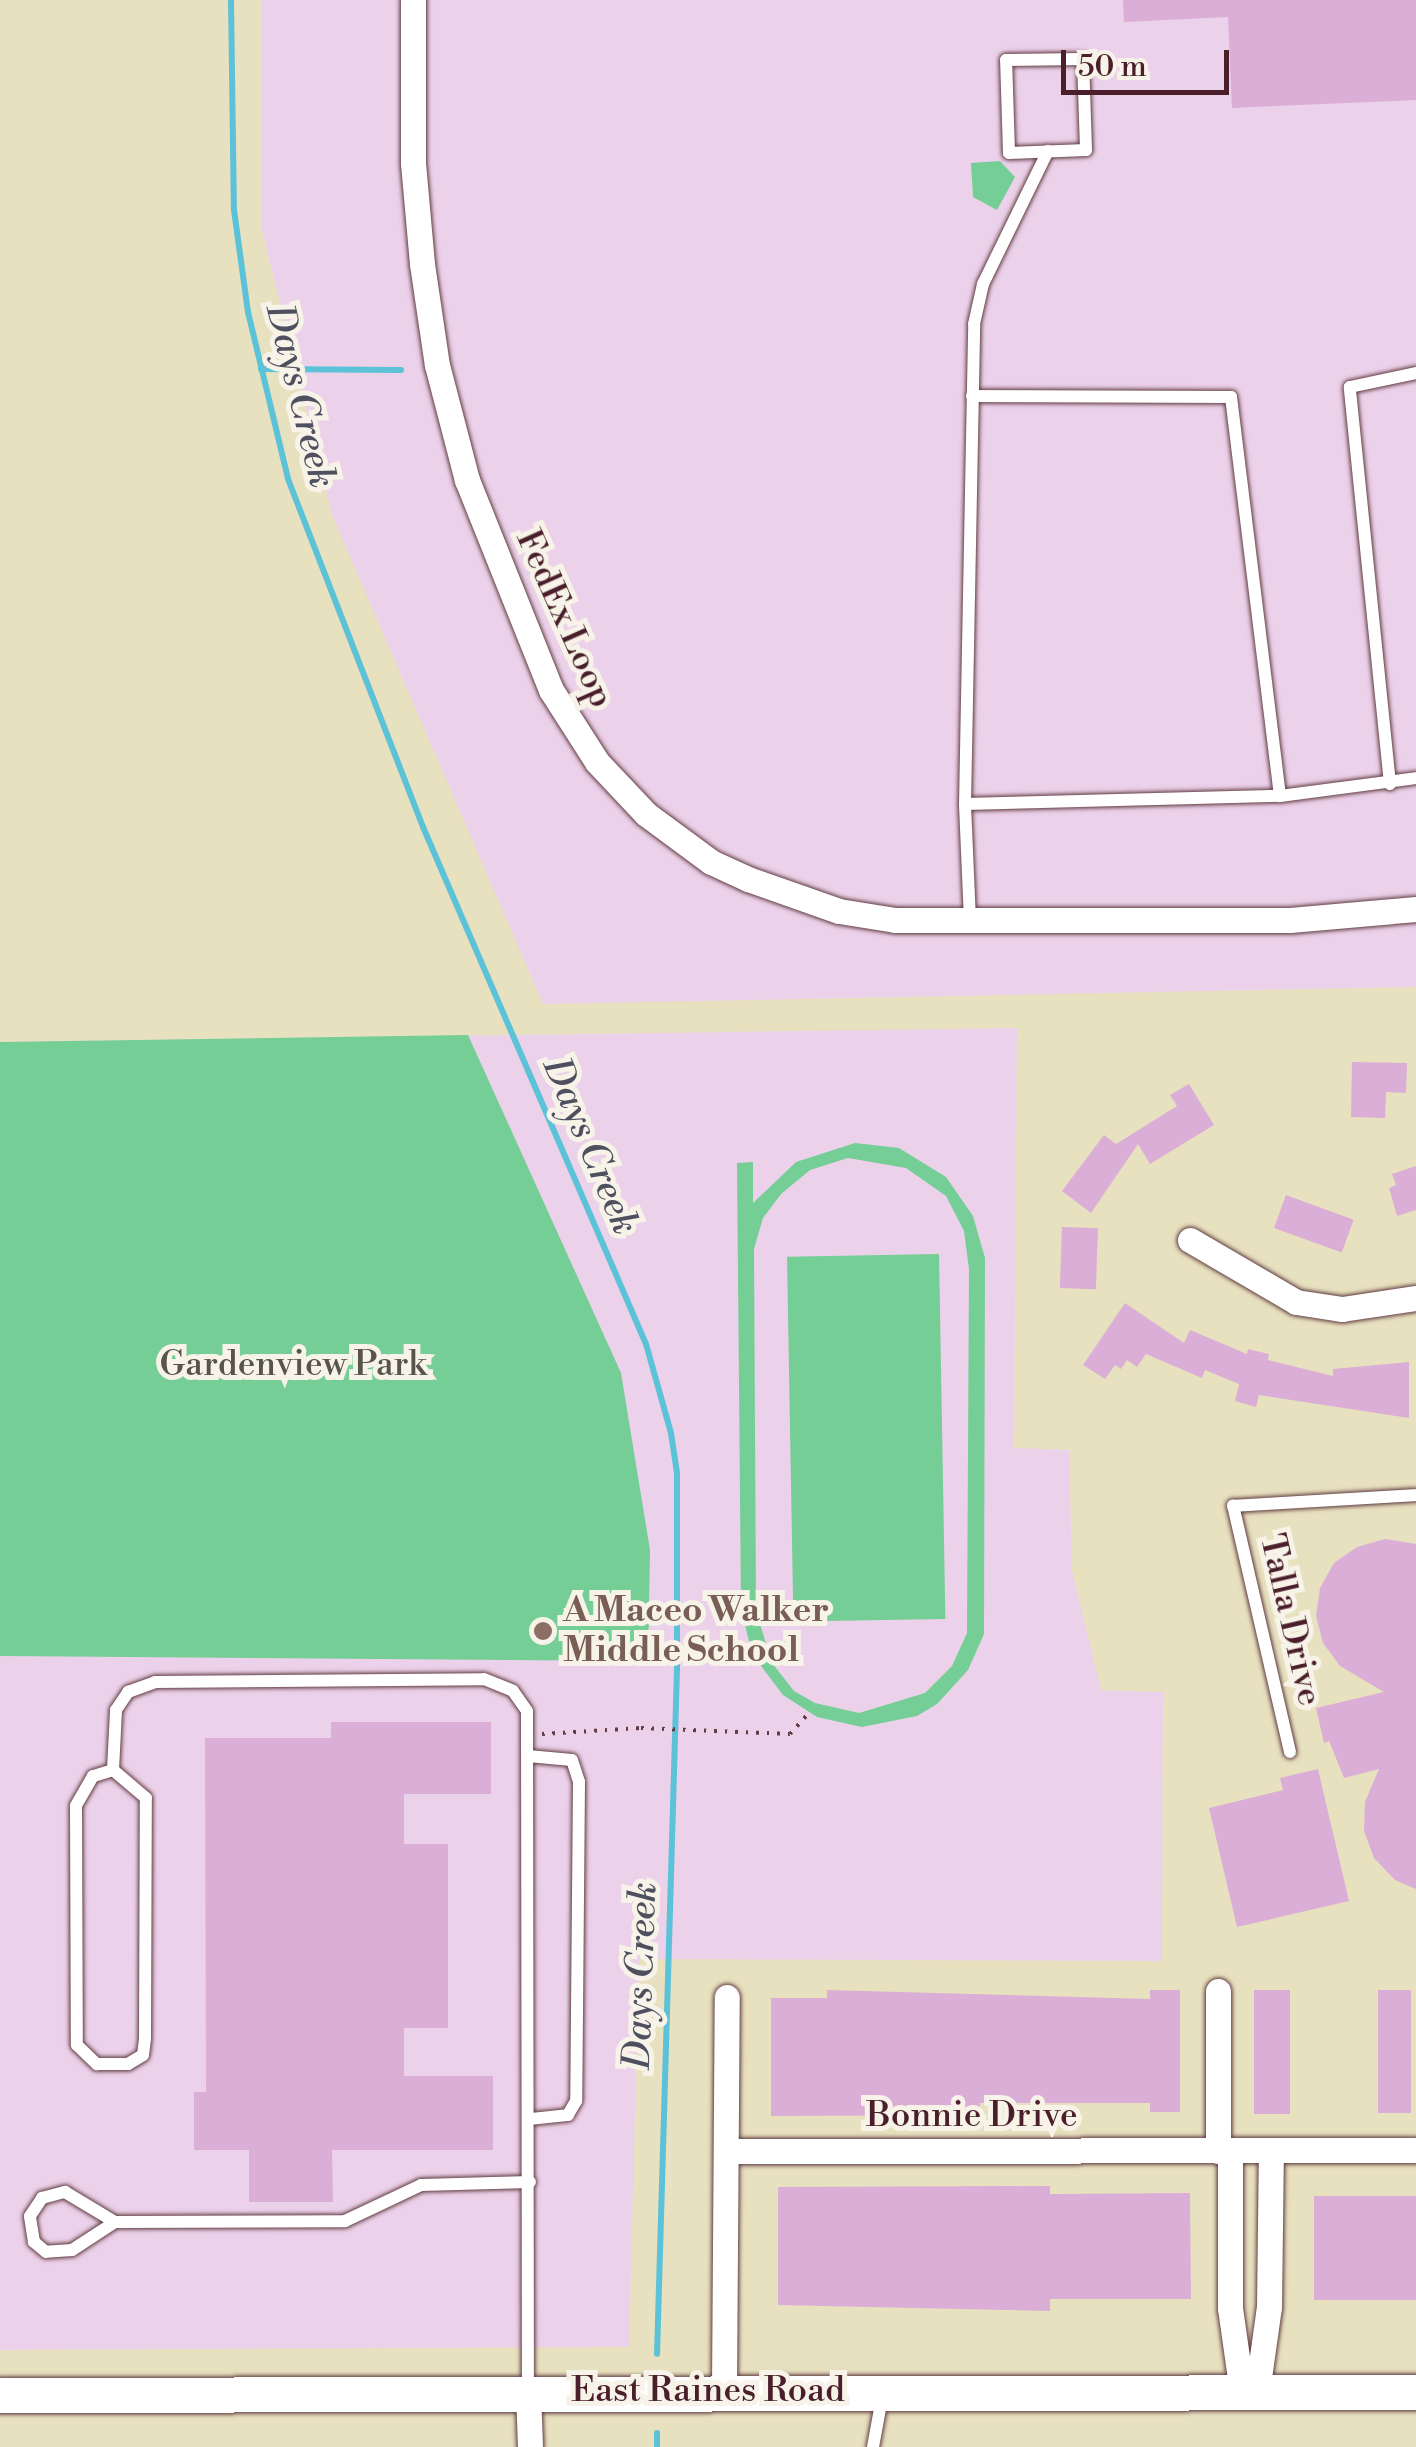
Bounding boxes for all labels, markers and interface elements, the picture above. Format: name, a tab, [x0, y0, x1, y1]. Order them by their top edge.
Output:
scale bar	[1066, 30, 1234, 92]
text: 50 m	[1078, 48, 1147, 86]
water label: Days Creek	[255, 299, 345, 493]
street label: FedEx Loop	[506, 524, 622, 714]
water label: Days Creek	[532, 1051, 648, 1241]
park label: Gardenview Park	[159, 1344, 427, 1386]
street label: Talla Drive	[1250, 1530, 1330, 1710]
place label: A Maceo Walker Middle School	[563, 1590, 829, 1672]
marker: A Maceo Walker Middle School	[532, 1620, 554, 1642]
water label: Days Creek	[615, 1881, 667, 2071]
street label: Bonnie Drive	[866, 2095, 1078, 2137]
street label: East Raines Road	[571, 2370, 845, 2412]

